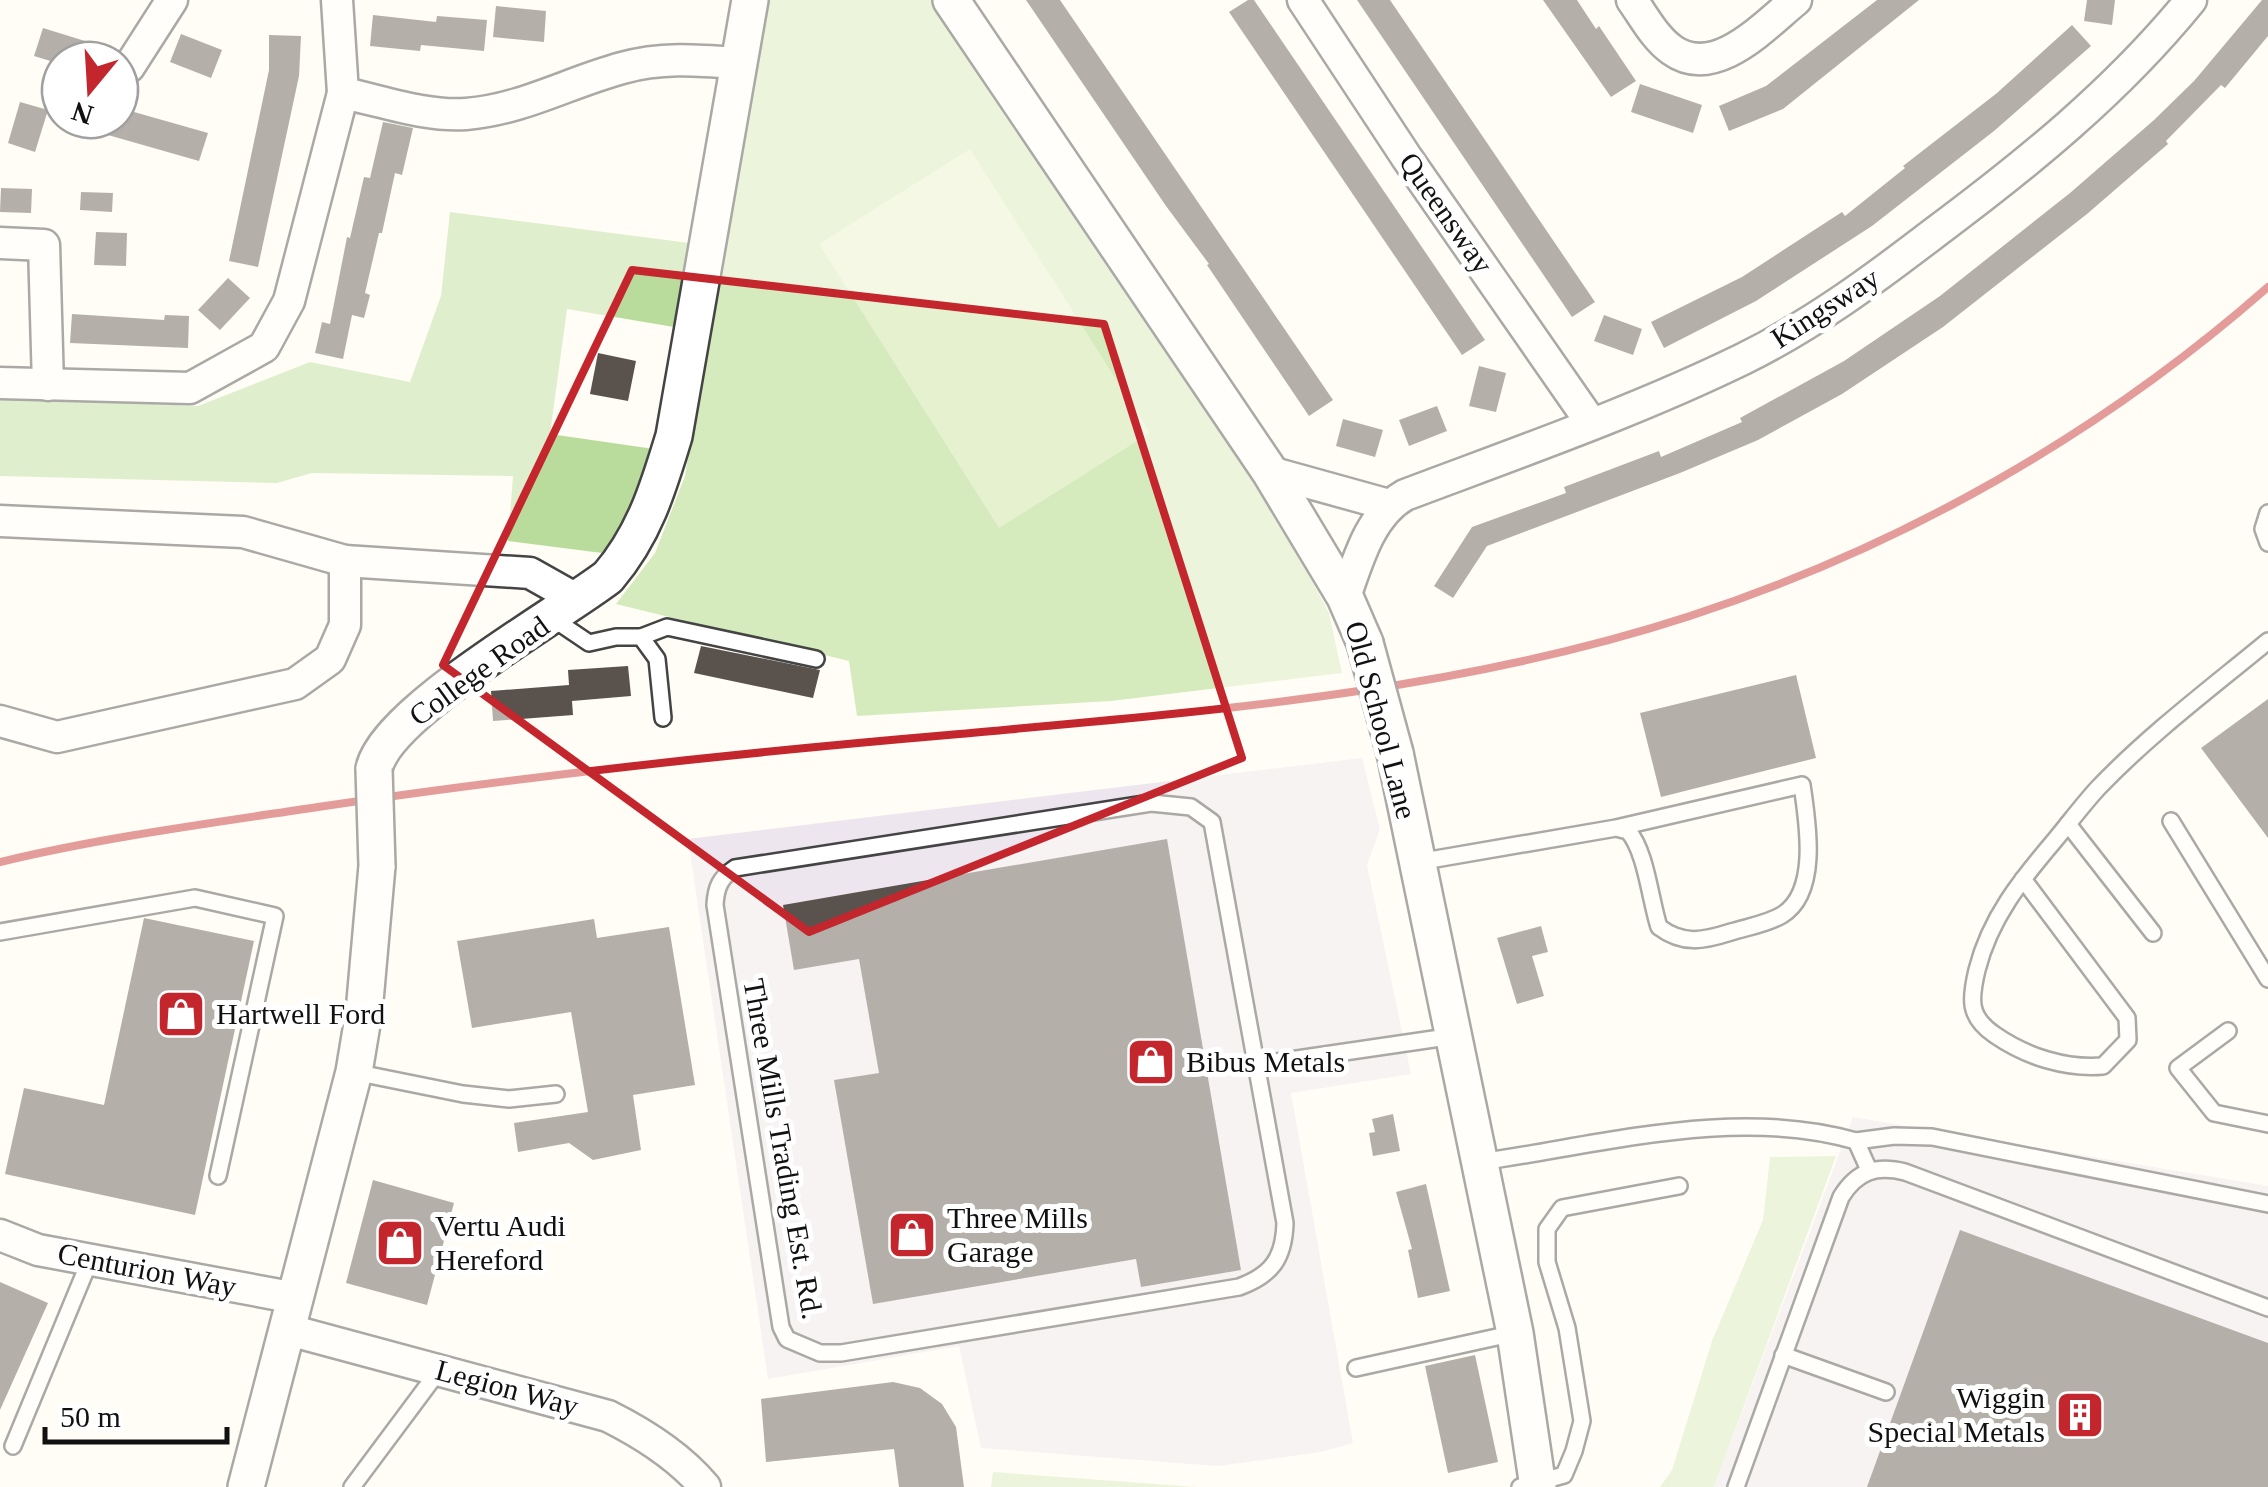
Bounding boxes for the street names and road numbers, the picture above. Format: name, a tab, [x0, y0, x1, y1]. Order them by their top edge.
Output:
street label: Queensway	[1393, 146, 1500, 279]
street label: Kingsway	[1765, 261, 1885, 355]
street label: College Road	[403, 609, 555, 732]
street label: Old School Lane	[1339, 617, 1424, 822]
street label: Three Mills Trading Est. Rd.	[737, 976, 830, 1322]
street label: Centurion Way	[55, 1236, 239, 1303]
street label: Legion Way	[432, 1353, 582, 1422]

